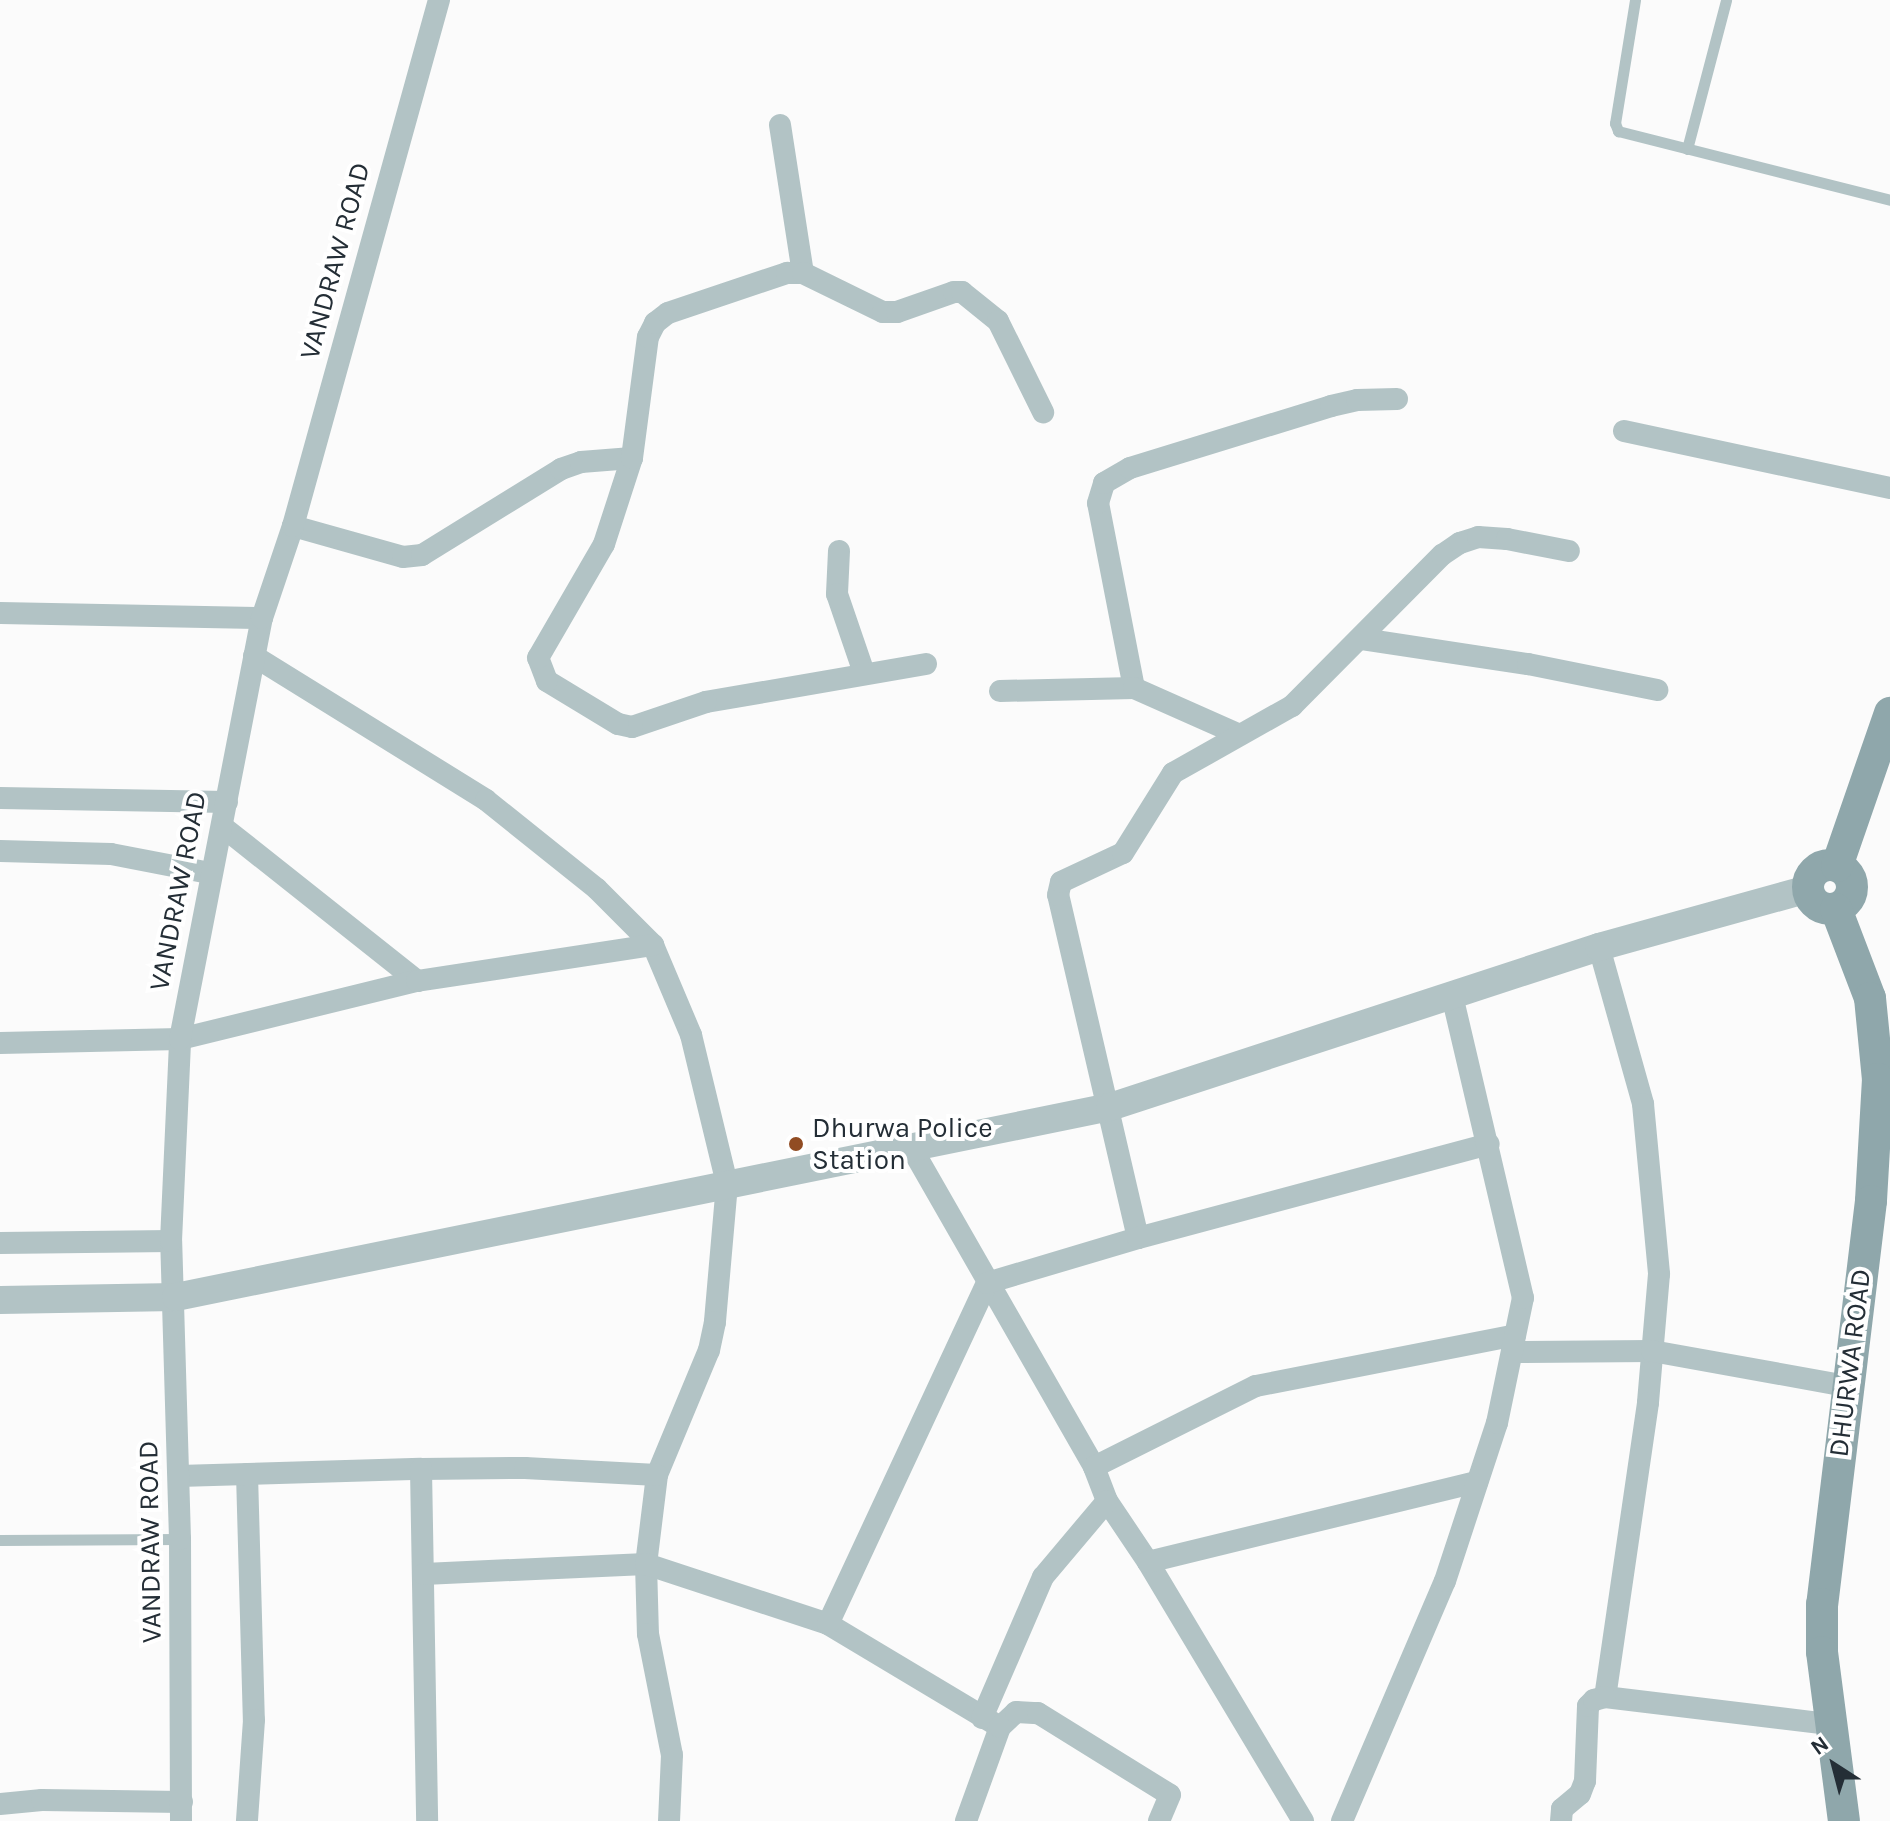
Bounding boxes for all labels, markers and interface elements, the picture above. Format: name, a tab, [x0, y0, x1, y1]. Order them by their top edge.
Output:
street label: VANDRAW ROAD	[293, 159, 377, 363]
street label: VANDRAW ROAD	[142, 788, 214, 994]
place label: Dhurwa Police Station	[812, 1111, 993, 1177]
marker: Dhurwa Police Station	[787, 1135, 805, 1153]
street label: DHURWA ROAD	[1822, 1267, 1878, 1459]
street label: VANDRAW ROAD	[131, 1440, 169, 1644]
north arrow	[1794, 1725, 1874, 1805]
text: N	[1806, 1730, 1834, 1761]

